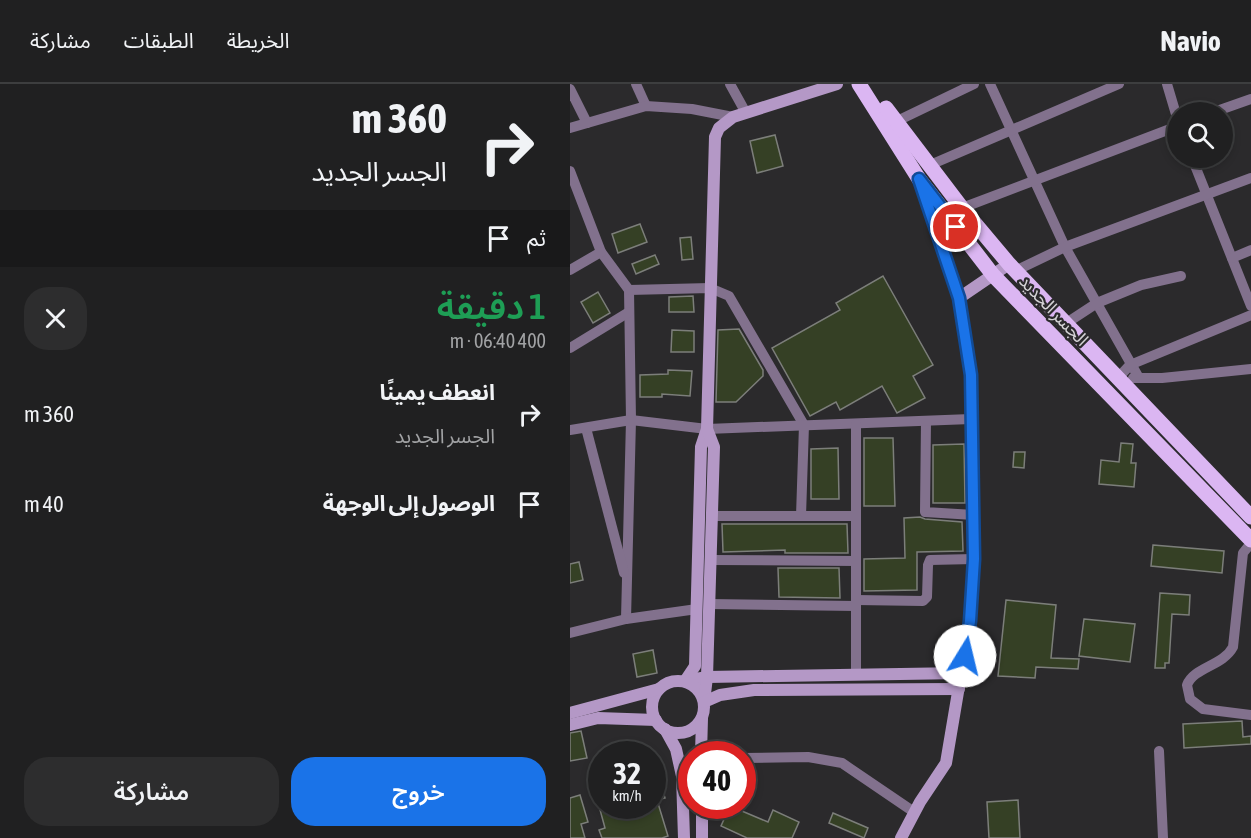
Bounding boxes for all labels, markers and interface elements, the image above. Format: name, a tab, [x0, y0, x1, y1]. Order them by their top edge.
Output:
text: Navio	[1160, 25, 1221, 57]
text: مشاركة	[30, 28, 91, 52]
text: الطبقات	[124, 28, 194, 52]
text: الخريطة	[227, 28, 290, 52]
text: 360 m	[352, 94, 447, 142]
map controls	[1167, 102, 1233, 168]
button: search	[1167, 102, 1233, 168]
icon: right	[468, 108, 546, 186]
text: الجسر الجديد	[312, 156, 447, 187]
pin	[930, 201, 981, 252]
icon: arrive	[939, 210, 972, 243]
icon: arrive	[482, 222, 515, 255]
text: ثم	[527, 225, 546, 251]
street label: الجسر الجديد	[1014, 270, 1093, 350]
text: 1 دقيقة	[437, 285, 546, 327]
button: close	[24, 287, 87, 350]
text: 400 m · 06:40	[450, 329, 546, 352]
text: انعطف يمينًا	[379, 379, 495, 405]
icon: right	[513, 398, 546, 431]
text: 360 m	[24, 401, 74, 427]
text: الجسر الجديد	[395, 424, 495, 447]
icon: arrive	[513, 488, 546, 521]
text: الوصول إلى الوجهة	[323, 490, 495, 516]
text: 40 m	[24, 491, 64, 517]
position arrow	[933, 624, 997, 688]
speed limit sign: 40	[678, 741, 756, 819]
text: 32	[613, 756, 641, 790]
button: مشاركة	[24, 757, 279, 826]
button: خروج	[291, 757, 546, 826]
text: km/h	[612, 787, 642, 804]

